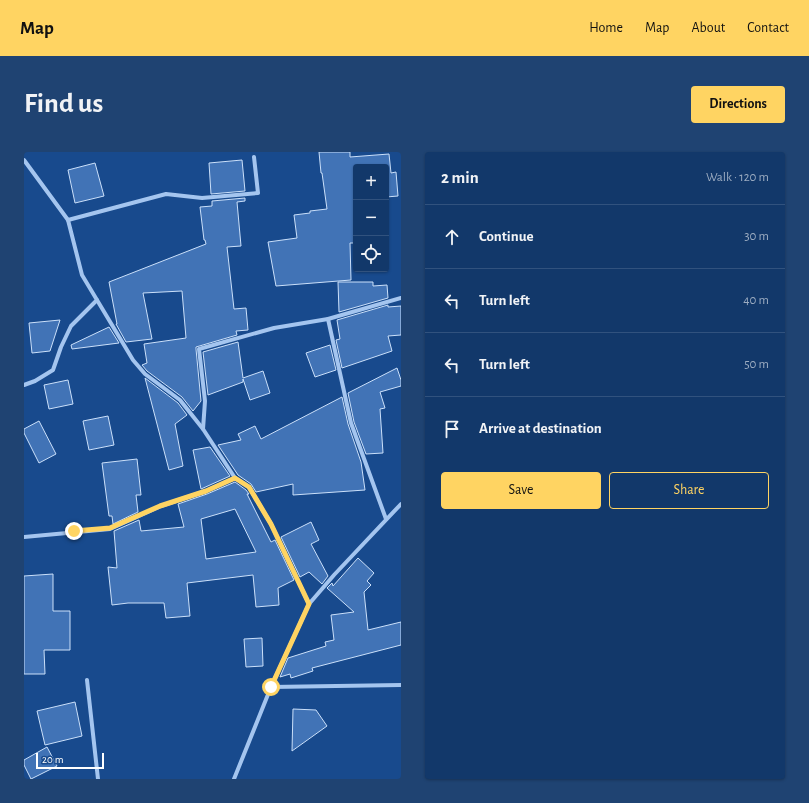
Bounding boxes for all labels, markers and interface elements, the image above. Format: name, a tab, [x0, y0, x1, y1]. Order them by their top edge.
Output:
text: Map	[20, 19, 54, 38]
text: Home	[589, 21, 623, 35]
text: Map	[645, 21, 669, 35]
text: About	[691, 21, 725, 35]
text: Contact	[747, 21, 789, 35]
button: Directions	[691, 86, 785, 123]
text: Find us	[24, 90, 103, 118]
map controls	[353, 164, 389, 272]
button: +	[353, 164, 389, 200]
text: 2 min	[441, 169, 479, 186]
text: Walk · 120 m	[706, 171, 769, 184]
button: −	[353, 200, 389, 236]
icon: ahead	[441, 226, 463, 248]
text: Continue	[479, 229, 534, 244]
text: 30 m	[744, 230, 769, 243]
button: locate	[353, 236, 389, 272]
icon: left	[441, 290, 463, 312]
text: Turn left	[479, 293, 530, 308]
text: 40 m	[743, 294, 769, 307]
icon: left	[441, 354, 463, 376]
text: Turn left	[479, 357, 530, 372]
text: 50 m	[744, 358, 769, 371]
icon: arrive	[441, 418, 463, 440]
text: Arrive at destination	[479, 421, 602, 436]
button: Save	[441, 472, 601, 509]
button: Share	[609, 472, 769, 509]
route end	[65, 522, 83, 540]
route start	[262, 678, 280, 696]
scale bar	[36, 751, 104, 770]
text: 20 m	[42, 754, 63, 765]

